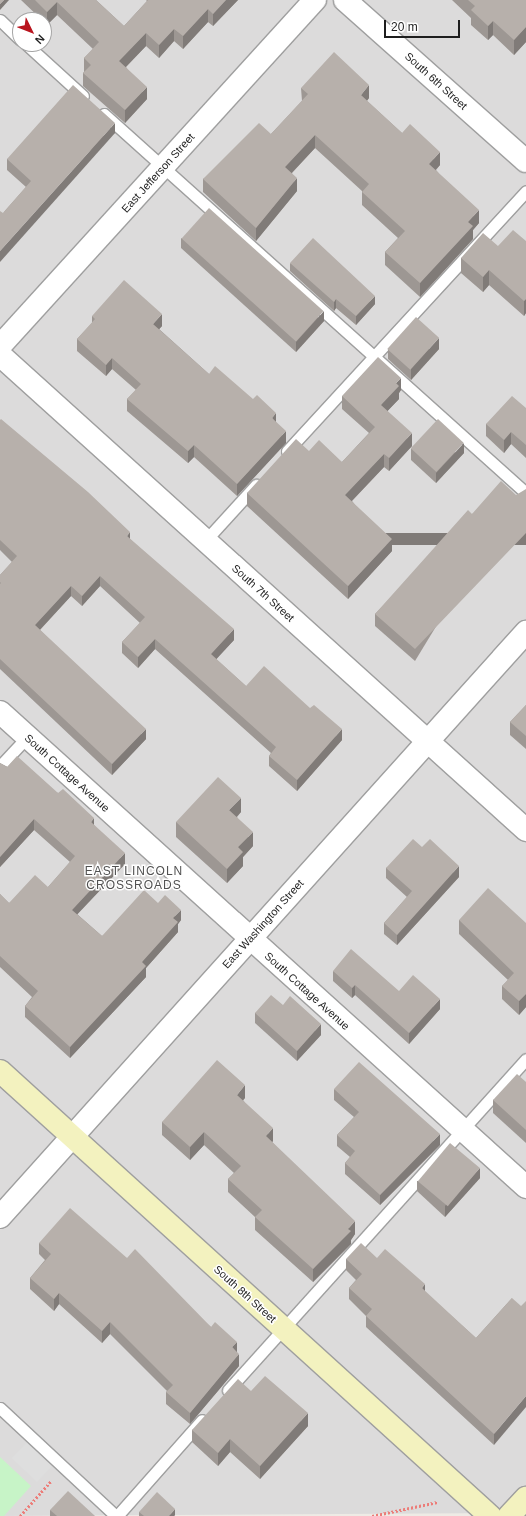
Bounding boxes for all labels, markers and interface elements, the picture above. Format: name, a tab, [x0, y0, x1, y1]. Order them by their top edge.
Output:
north arrow	[12, 12, 52, 52]
scale bar	[386, 12, 462, 38]
text: 20 m	[391, 20, 418, 34]
text: N	[33, 32, 47, 46]
street label: South 6th Street	[402, 49, 470, 113]
street label: East Jefferson Street	[119, 130, 197, 216]
street label: South 7th Street	[229, 561, 297, 625]
street label: South Cottage Avenue	[22, 731, 112, 815]
district label: EAST LINCOLN CROSSROADS	[85, 865, 183, 893]
street label: East Washington Street	[220, 877, 306, 971]
street label: South Cottage Avenue	[262, 949, 352, 1033]
street label: South 8th Street	[211, 1262, 279, 1326]

